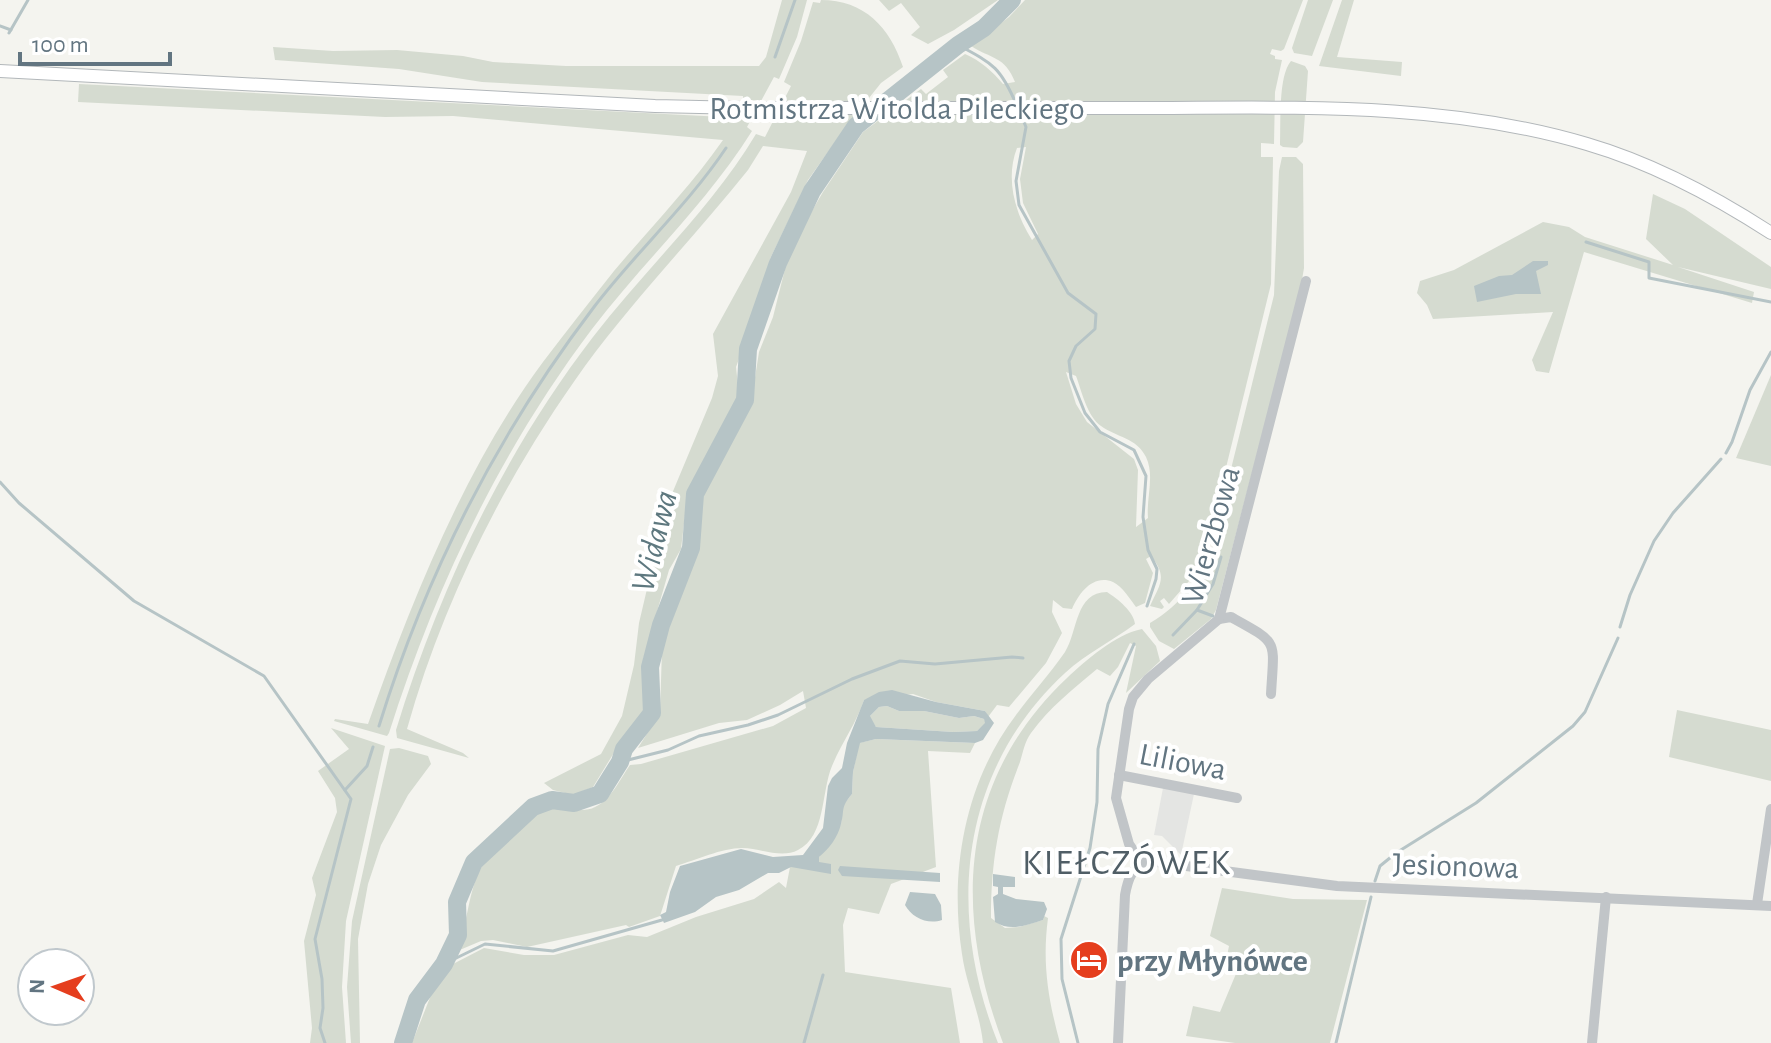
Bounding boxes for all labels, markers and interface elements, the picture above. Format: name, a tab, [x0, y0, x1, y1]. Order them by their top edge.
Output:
scale bar	[20, 16, 170, 66]
text: 100 m	[32, 33, 89, 57]
street label: Rotmistrza Witolda Pileckiego	[709, 93, 1085, 125]
street label: Wierzbowa	[1176, 463, 1246, 608]
water label: Widawa	[626, 487, 684, 596]
street label: Liliowa	[1137, 738, 1229, 786]
district label: KIEŁCZÓWEK	[1022, 843, 1232, 881]
street label: Jesionowa	[1392, 848, 1520, 884]
hotel icon: przy Młynówce	[1068, 939, 1110, 981]
place label: przy Młynówce	[1117, 945, 1308, 977]
north arrow	[16, 947, 96, 1027]
text: N	[26, 978, 48, 994]

